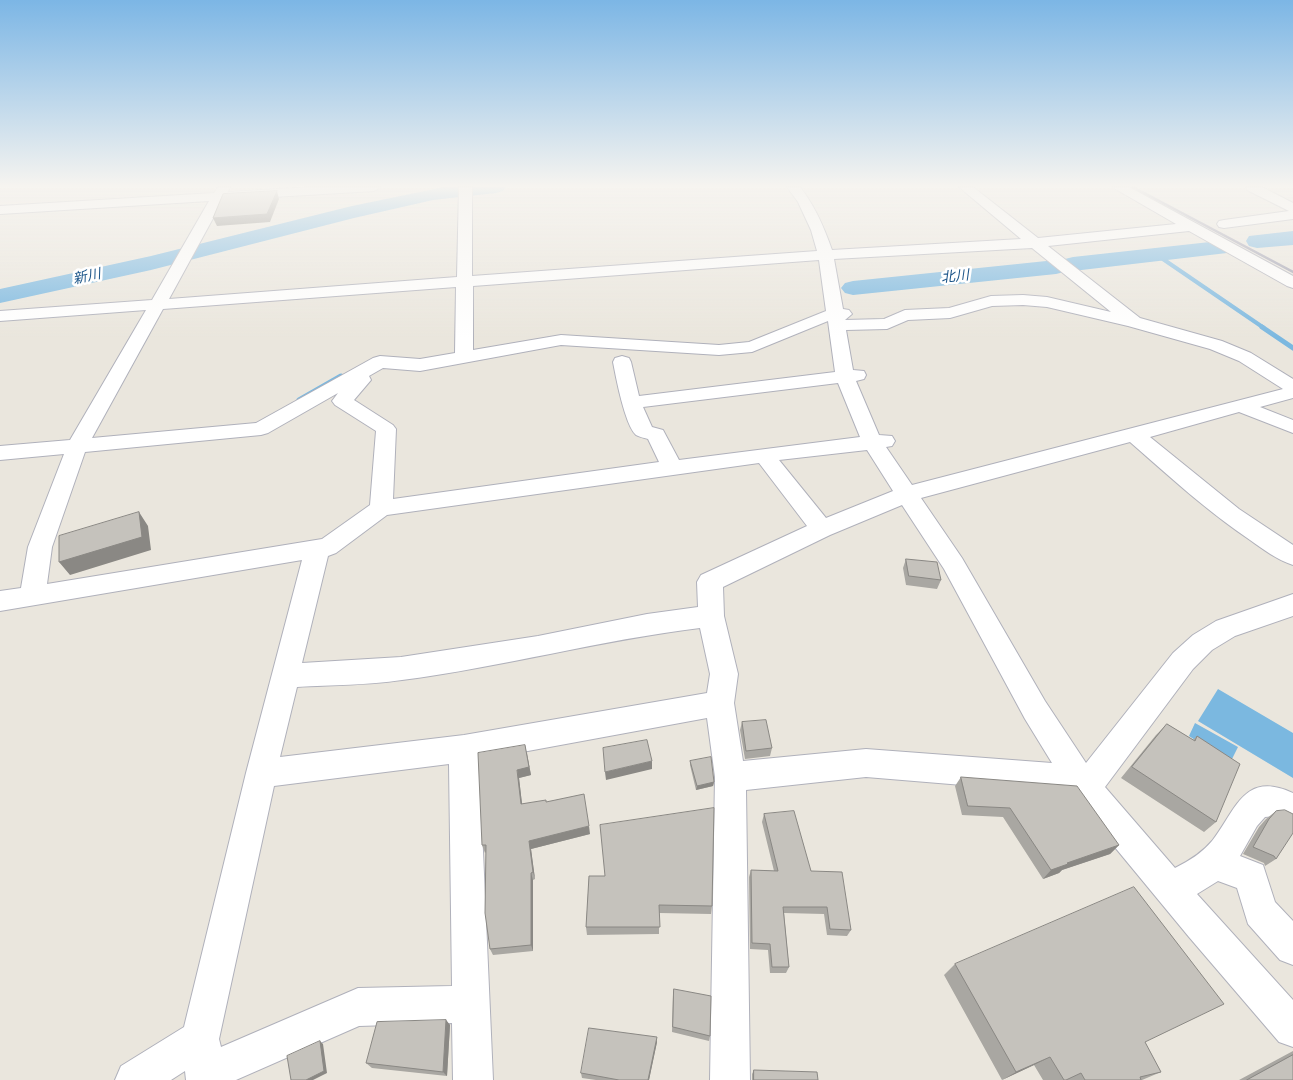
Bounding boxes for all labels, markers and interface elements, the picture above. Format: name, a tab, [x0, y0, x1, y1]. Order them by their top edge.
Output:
water label: 新川	[72, 266, 102, 288]
water label: 北川	[940, 267, 970, 287]

